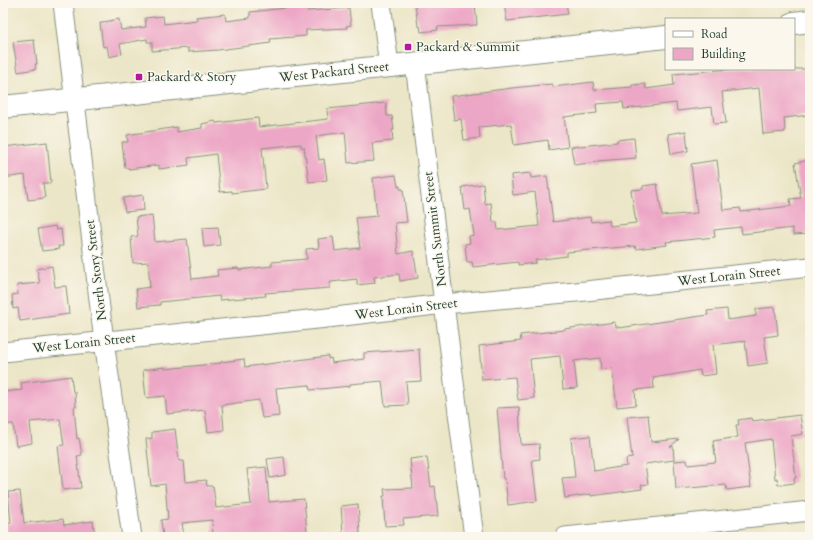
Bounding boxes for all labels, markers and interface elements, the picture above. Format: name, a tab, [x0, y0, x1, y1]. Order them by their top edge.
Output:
legend	[665, 18, 795, 70]
text: Road	[701, 26, 728, 42]
place label: Packard & Summit	[416, 38, 520, 56]
marker: Packard & Summit	[403, 42, 413, 52]
text: Building	[701, 46, 746, 62]
street label: West Packard Street	[277, 57, 390, 87]
place label: Packard & Story	[147, 68, 237, 86]
marker: Packard & Story	[134, 72, 144, 82]
street label: North Summit Street	[419, 170, 451, 288]
street label: North Story Street	[81, 218, 111, 322]
street label: West Lorain Street	[676, 262, 781, 290]
street label: West Lorain Street	[353, 294, 458, 324]
street label: West Lorain Street	[31, 329, 136, 357]

